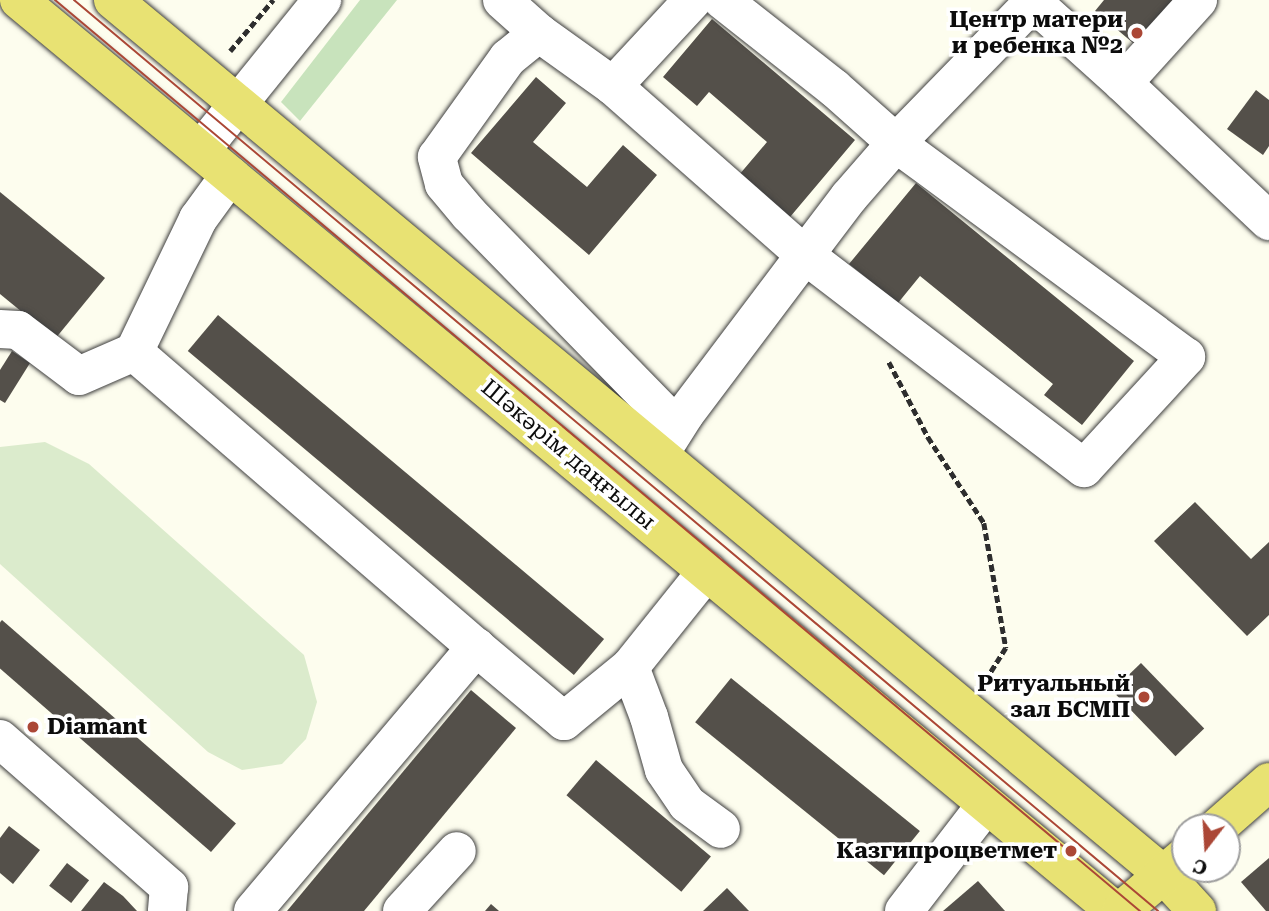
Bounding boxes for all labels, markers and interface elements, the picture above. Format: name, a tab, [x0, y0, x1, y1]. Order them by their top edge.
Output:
place label: Центр матери и ребенка №2	[949, 6, 1123, 60]
marker: Центр матери и ребенка №2	[1129, 25, 1145, 41]
street label: Шәкәрім даңғылы	[475, 374, 661, 536]
place label: Ритуальный зал БСМП	[977, 670, 1130, 724]
marker: Ритуальный зал БСМП	[1136, 689, 1152, 705]
place label: Diamant	[47, 713, 147, 741]
marker: Diamant	[25, 719, 41, 735]
north arrow	[1171, 813, 1241, 883]
place label: Казгипроцветмет	[836, 837, 1057, 865]
marker: Казгипроцветмет	[1063, 843, 1079, 859]
text: С	[1191, 854, 1210, 880]

